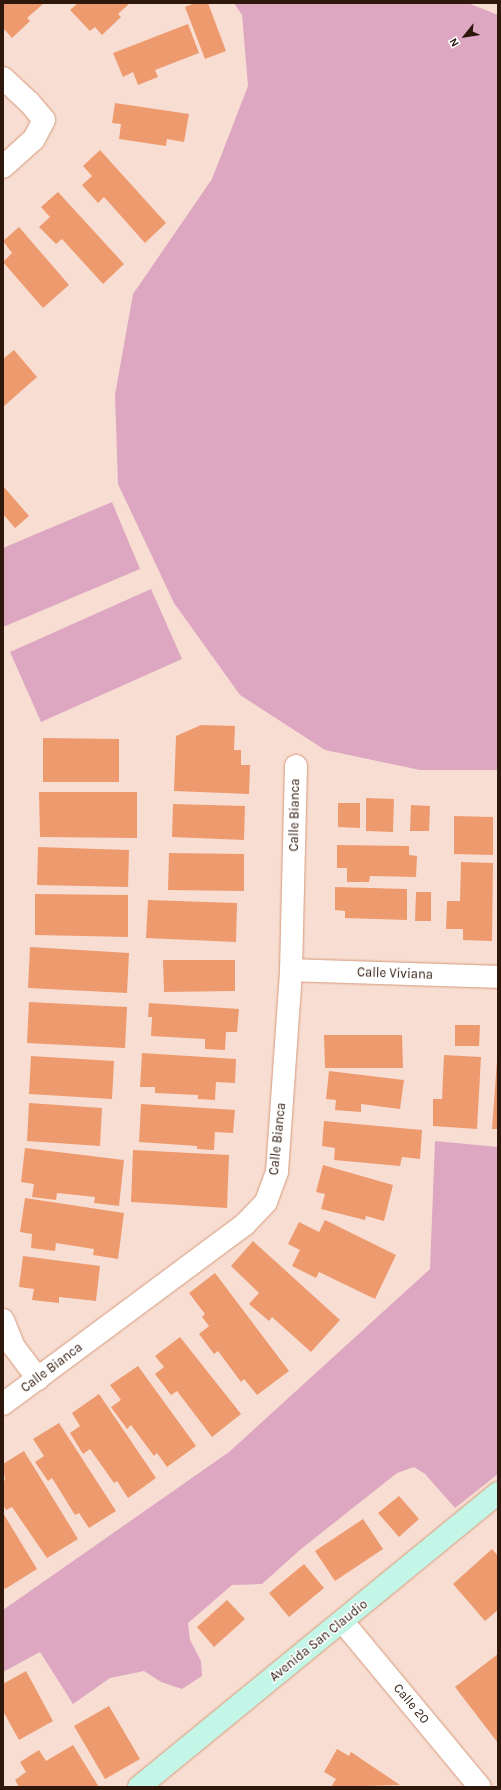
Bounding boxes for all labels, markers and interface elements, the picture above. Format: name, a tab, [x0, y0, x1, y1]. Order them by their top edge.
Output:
north arrow	[445, 16, 485, 56]
text: N	[447, 36, 462, 49]
street label: Calle Bianca	[287, 778, 303, 852]
street label: Calle Viviana	[357, 965, 433, 983]
street label: Calle Bianca	[266, 1102, 290, 1176]
street label: Calle Bianca	[18, 1340, 86, 1396]
street label: Avenida San Claudio	[267, 1597, 371, 1685]
street label: Calle 20	[390, 1681, 432, 1727]

